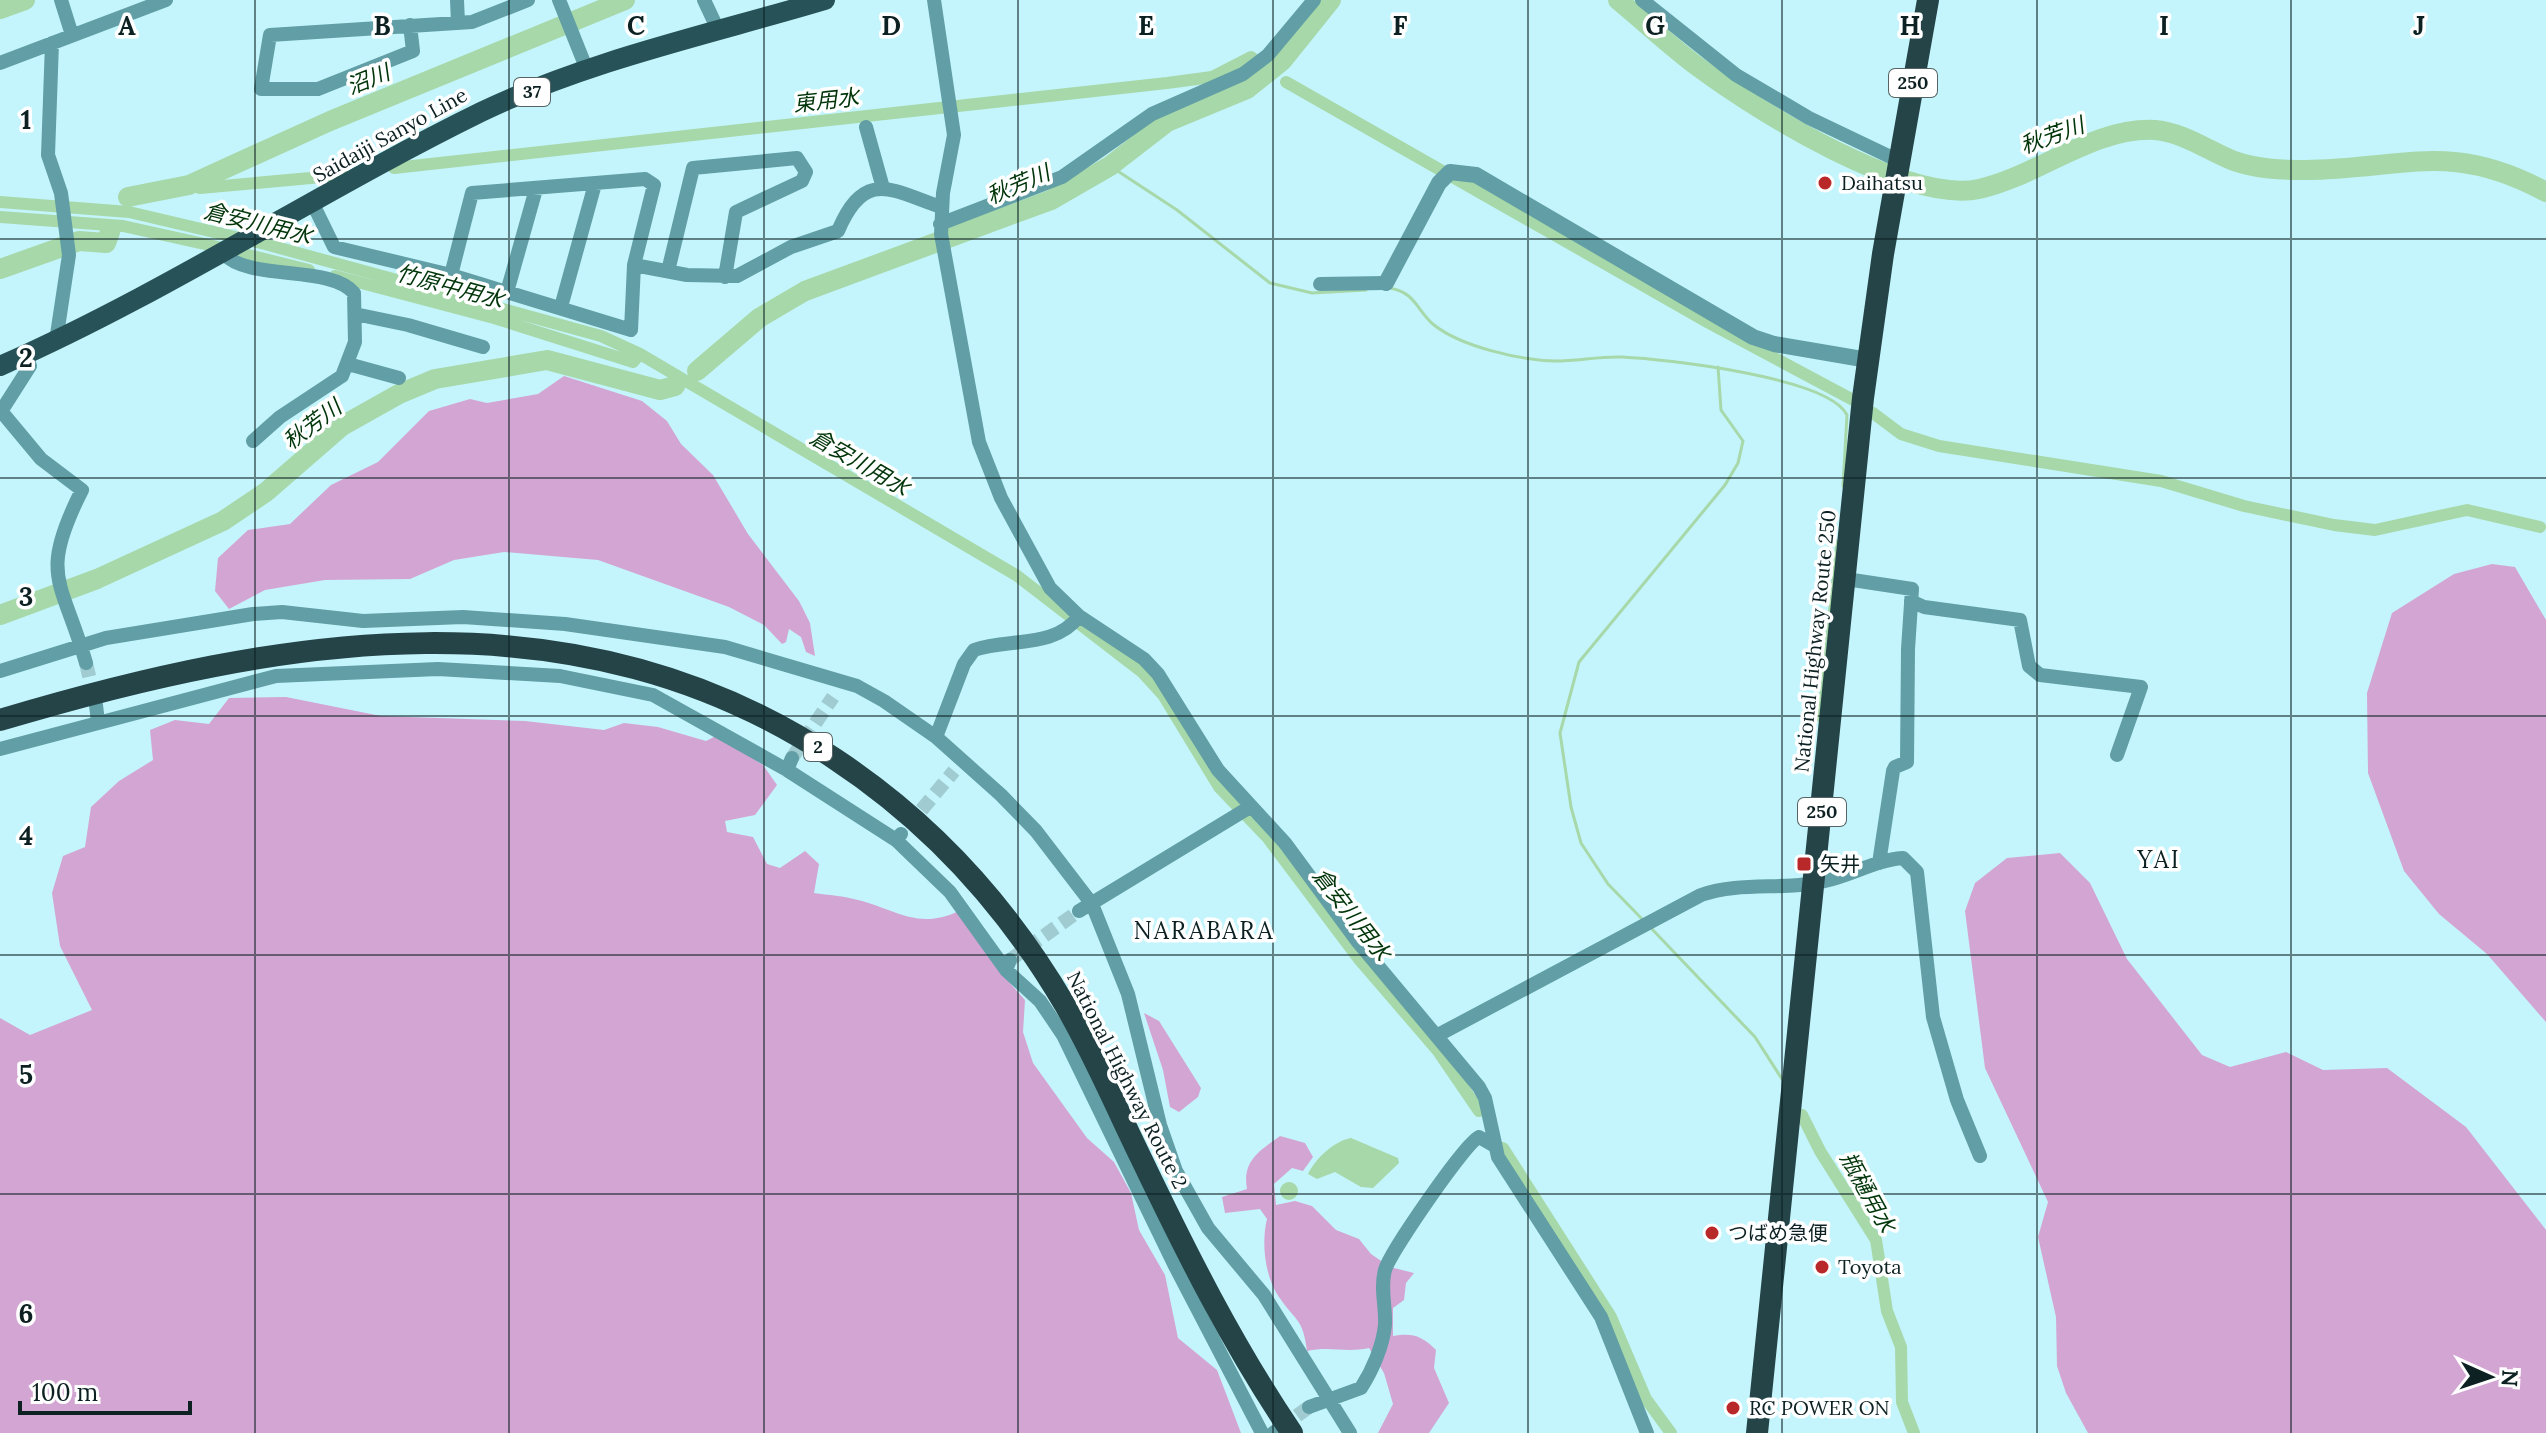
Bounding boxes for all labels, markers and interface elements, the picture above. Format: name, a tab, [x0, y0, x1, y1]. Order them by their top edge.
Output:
text: A	[118, 9, 136, 42]
text: B	[373, 9, 391, 42]
text: C	[627, 9, 645, 42]
text: D	[881, 9, 901, 42]
text: E	[1138, 9, 1154, 42]
text: F	[1393, 9, 1408, 42]
text: G	[1645, 9, 1665, 42]
text: H	[1900, 9, 1920, 42]
text: I	[2159, 9, 2169, 42]
text: J	[2413, 9, 2425, 42]
water label: 沼川	[342, 57, 395, 100]
road number: 250	[1889, 69, 1937, 97]
road number: 37	[514, 78, 550, 106]
street label: Saidaiji Sanyo Line	[308, 82, 471, 187]
water label: 東用水	[792, 82, 862, 117]
text: 1	[21, 103, 31, 136]
water label: 秋芳川	[2016, 110, 2090, 159]
water label: 秋芳川	[982, 157, 1056, 210]
place label: Daihatsu	[1841, 170, 1923, 195]
marker: Daihatsu	[1816, 174, 1834, 192]
water label: 倉安川用水	[201, 196, 317, 250]
water label: 竹原中用水	[393, 258, 509, 314]
text: 2	[19, 341, 33, 374]
water label: 秋芳川	[277, 392, 348, 455]
water label: 倉安川用水	[805, 422, 916, 503]
street label: National Highway Route 250	[1788, 508, 1841, 773]
text: 3	[19, 580, 33, 613]
road number: 2	[804, 733, 832, 761]
road number: 250	[1798, 798, 1846, 826]
text: 4	[19, 819, 33, 852]
district label: YAI	[2136, 844, 2181, 875]
place label: 矢井	[1820, 851, 1860, 876]
marker: 矢井	[1795, 855, 1813, 873]
water label: 倉安川用水	[1307, 862, 1398, 968]
district label: NARABARA	[1133, 915, 1275, 946]
street label: National Highway Route 2	[1062, 967, 1193, 1193]
text: 5	[19, 1058, 33, 1091]
water label: 瓶樋用水	[1834, 1147, 1903, 1239]
place label: つばめ急便	[1728, 1220, 1828, 1245]
marker: つばめ急便	[1703, 1224, 1721, 1242]
place label: Toyota	[1838, 1254, 1901, 1279]
marker: Toyota	[1813, 1258, 1831, 1276]
text: 6	[19, 1297, 33, 1330]
north arrow	[2450, 1337, 2530, 1417]
scale bar	[20, 1365, 190, 1415]
text: N	[2496, 1369, 2524, 1387]
text: 100 m	[32, 1377, 98, 1408]
place label: RC POWER ON	[1749, 1395, 1890, 1420]
marker: RC POWER ON	[1724, 1399, 1742, 1417]

